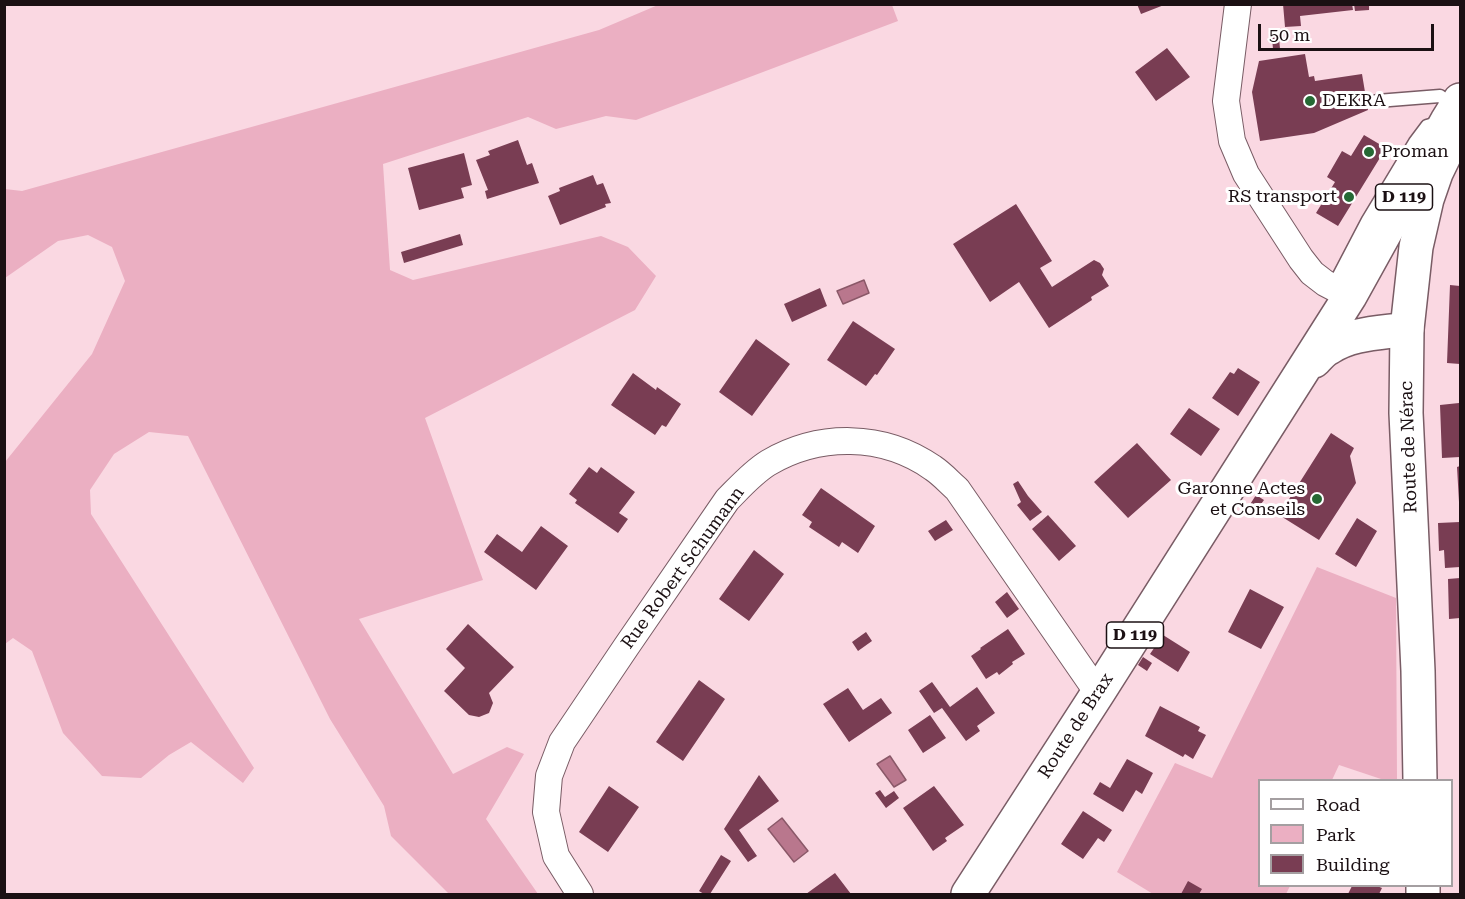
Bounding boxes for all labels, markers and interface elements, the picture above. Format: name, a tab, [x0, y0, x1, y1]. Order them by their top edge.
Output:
scale bar	[1261, 12, 1436, 50]
text: 50 m	[1269, 24, 1310, 45]
place label: DEKRA	[1322, 90, 1386, 112]
marker: DEKRA	[1303, 94, 1317, 108]
place label: Proman	[1381, 141, 1449, 163]
marker: Proman	[1362, 145, 1376, 159]
road number: D 119	[1376, 184, 1432, 210]
place label: RS transport	[1228, 186, 1337, 208]
marker: RS transport	[1342, 190, 1356, 204]
street label: Route de Nérac	[1396, 380, 1422, 514]
place label: Garonne Actes et Conseils	[1177, 478, 1305, 520]
street label: Rue Robert Schumann	[617, 483, 749, 653]
marker: Garonne Actes et Conseils	[1310, 492, 1324, 506]
road number: D 119	[1106, 622, 1164, 648]
street label: Route de Brax	[1034, 669, 1118, 783]
legend	[1258, 779, 1453, 887]
text: Road	[1316, 794, 1360, 815]
text: Park	[1316, 824, 1356, 845]
text: Building	[1316, 854, 1390, 875]

